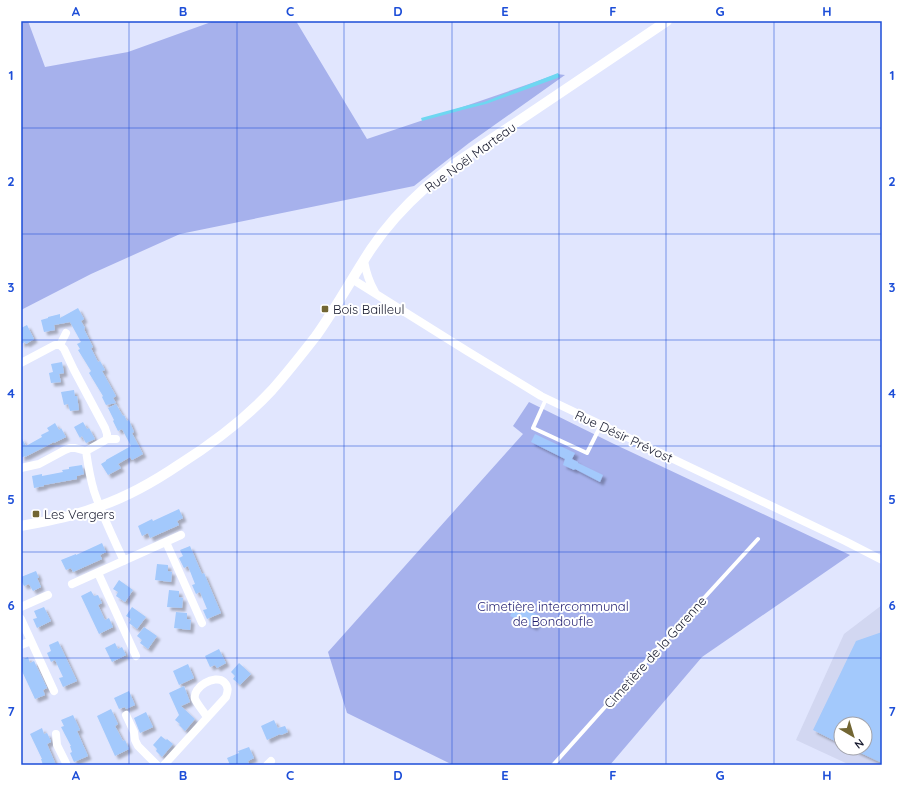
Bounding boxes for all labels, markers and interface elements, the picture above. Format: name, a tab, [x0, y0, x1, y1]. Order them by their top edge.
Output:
text: A	[72, 3, 81, 19]
text: B	[179, 3, 187, 19]
text: C	[286, 3, 294, 19]
text: D	[393, 3, 403, 19]
text: E	[501, 3, 509, 19]
text: F	[609, 3, 617, 19]
text: G	[715, 3, 725, 19]
text: H	[822, 3, 832, 19]
text: 1	[8, 67, 14, 83]
text: 1	[889, 67, 895, 83]
street label: Rue Noël Marteau	[421, 119, 519, 195]
text: 2	[7, 173, 15, 189]
text: 2	[888, 173, 896, 189]
text: 3	[8, 279, 15, 295]
text: 3	[889, 279, 896, 295]
place label: Bois Bailleul	[333, 301, 404, 317]
marker: Bois Bailleul	[320, 304, 330, 314]
text: 4	[7, 385, 15, 401]
text: 4	[888, 385, 896, 401]
street label: Rue Désir Prévost	[573, 406, 675, 466]
text: 5	[7, 491, 15, 507]
text: 5	[888, 491, 896, 507]
place label: Les Vergers	[44, 506, 115, 522]
marker: Les Vergers	[31, 509, 41, 519]
street label: Cimetière de la Garenne	[600, 593, 710, 711]
text: 6	[7, 597, 15, 613]
text: 6	[888, 597, 896, 613]
park label: Cimetière intercommunal de Bondoufle	[477, 598, 629, 629]
text: 7	[7, 703, 15, 719]
text: 7	[888, 703, 896, 719]
north arrow	[833, 716, 873, 756]
text: N	[852, 736, 867, 752]
text: A	[72, 767, 81, 783]
text: B	[179, 767, 187, 783]
text: C	[286, 767, 294, 783]
text: D	[393, 767, 403, 783]
text: E	[501, 767, 509, 783]
text: F	[609, 767, 617, 783]
text: G	[715, 767, 725, 783]
text: H	[822, 767, 832, 783]

